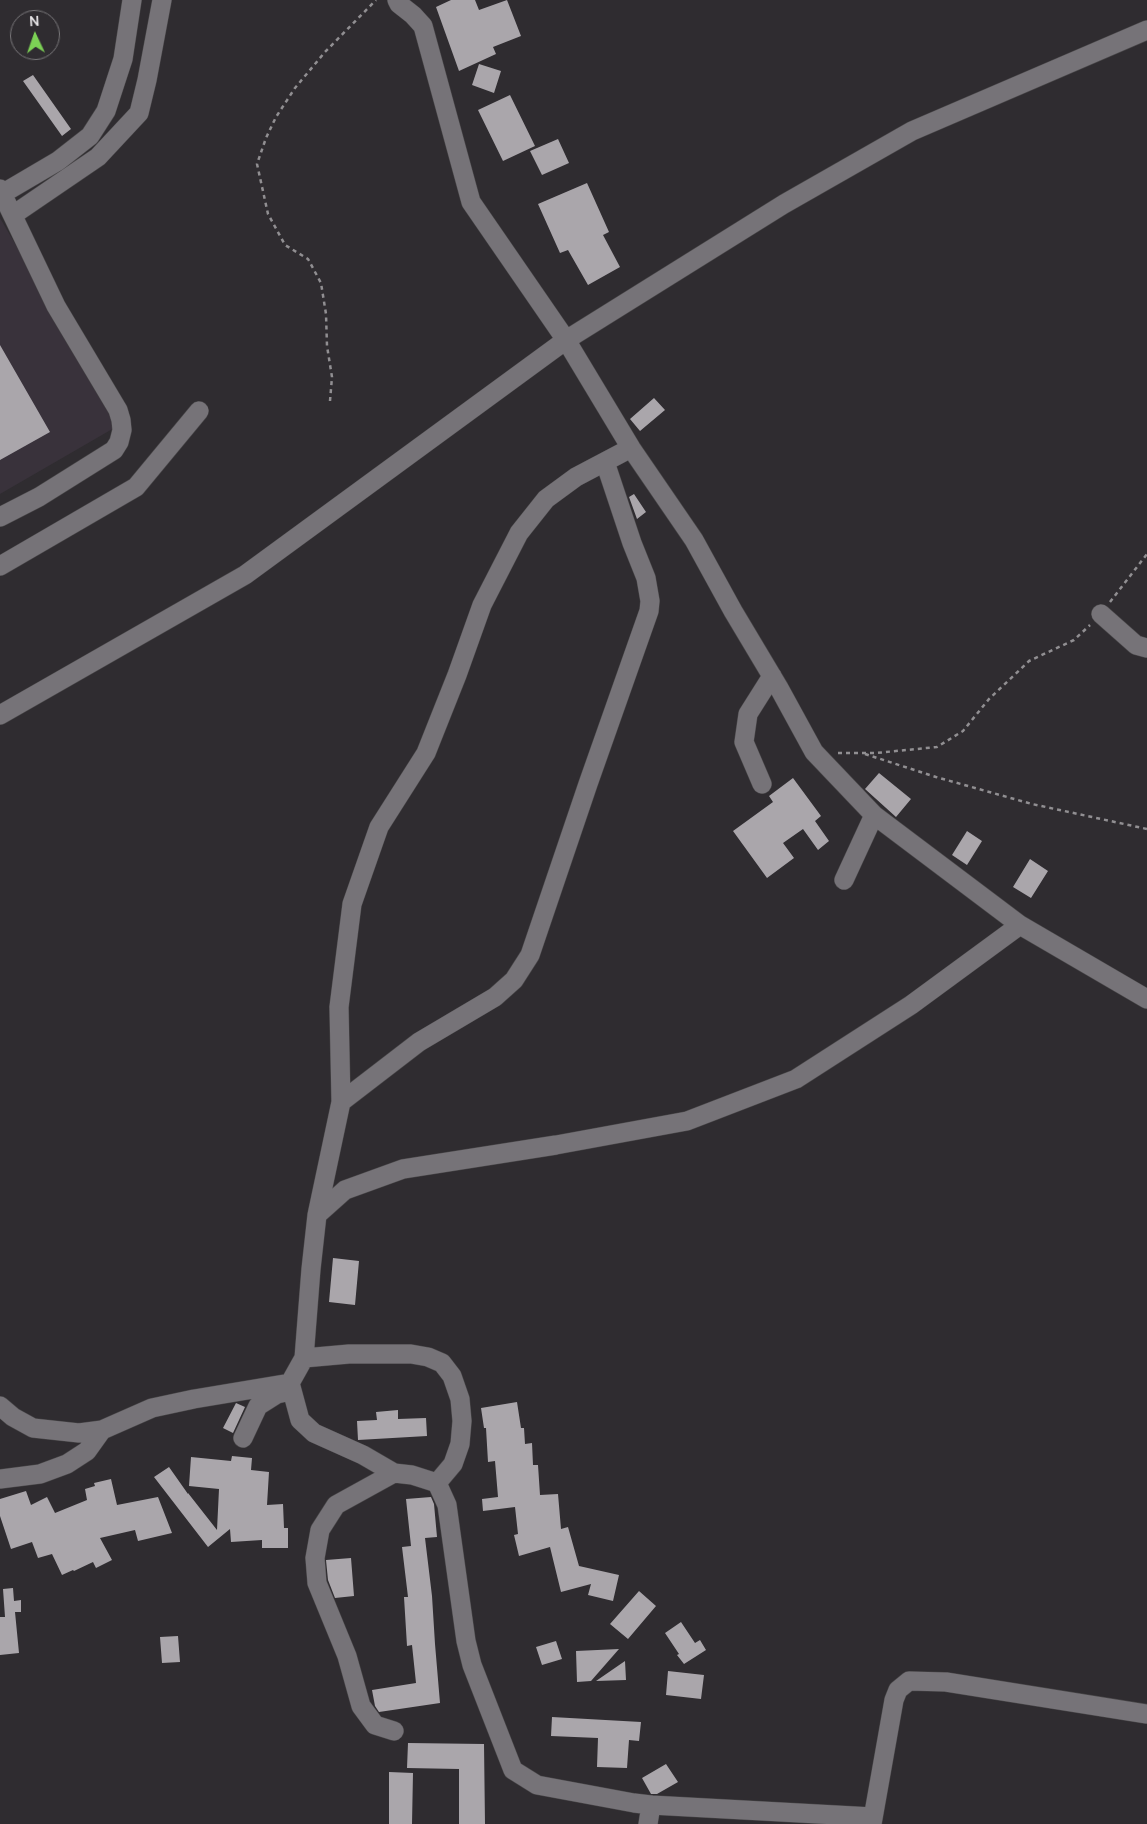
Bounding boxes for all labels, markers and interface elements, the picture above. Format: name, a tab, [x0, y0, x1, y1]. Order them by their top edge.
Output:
north arrow	[10, 10, 60, 60]
text: N	[29, 11, 40, 30]

